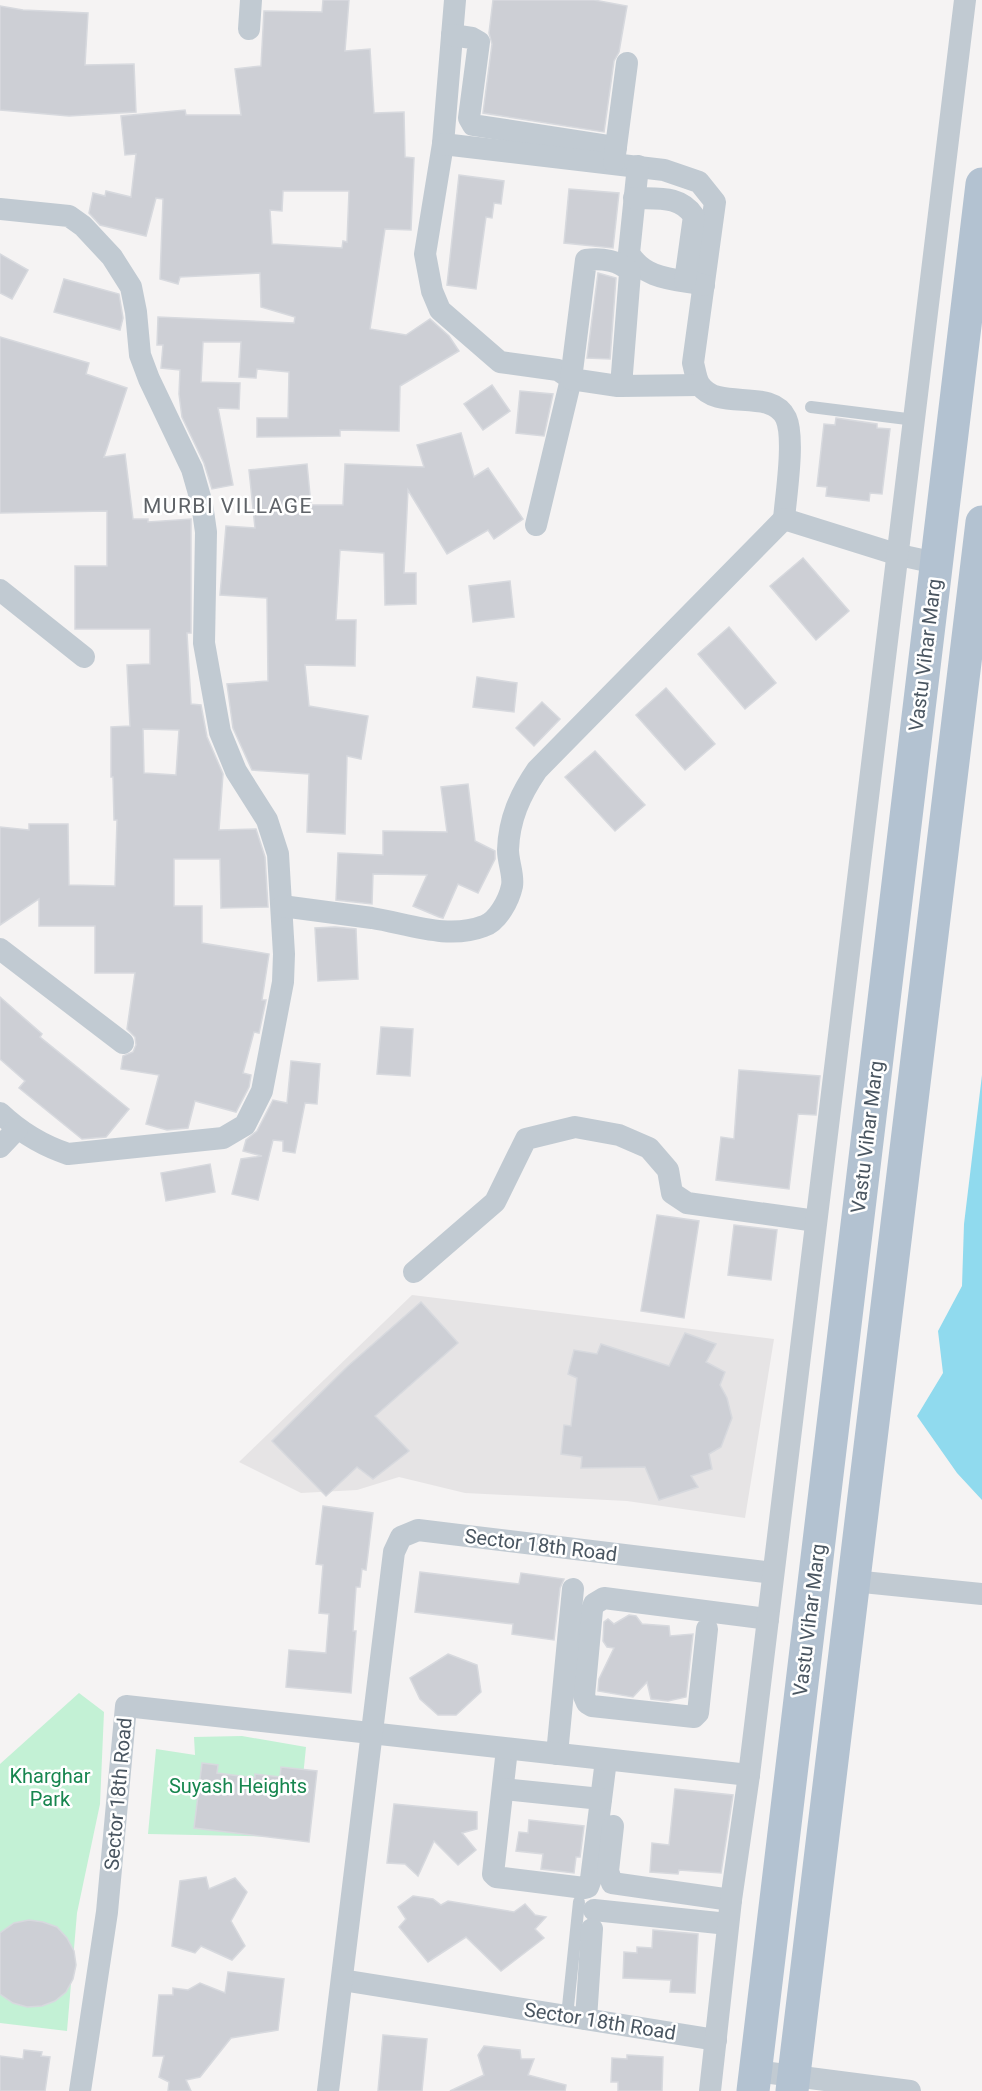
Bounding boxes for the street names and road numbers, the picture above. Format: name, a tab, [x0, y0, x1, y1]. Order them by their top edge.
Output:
street label: Vastu Vihar Marg	[904, 577, 946, 733]
street label: Vastu Vihar Marg	[846, 1059, 888, 1215]
street label: Sector 18th Road	[463, 1524, 619, 1566]
street label: Vastu Vihar Marg	[788, 1542, 830, 1698]
street label: Sector 18th Road	[99, 1717, 137, 1871]
street label: Sector 18th Road	[522, 1997, 678, 2045]

